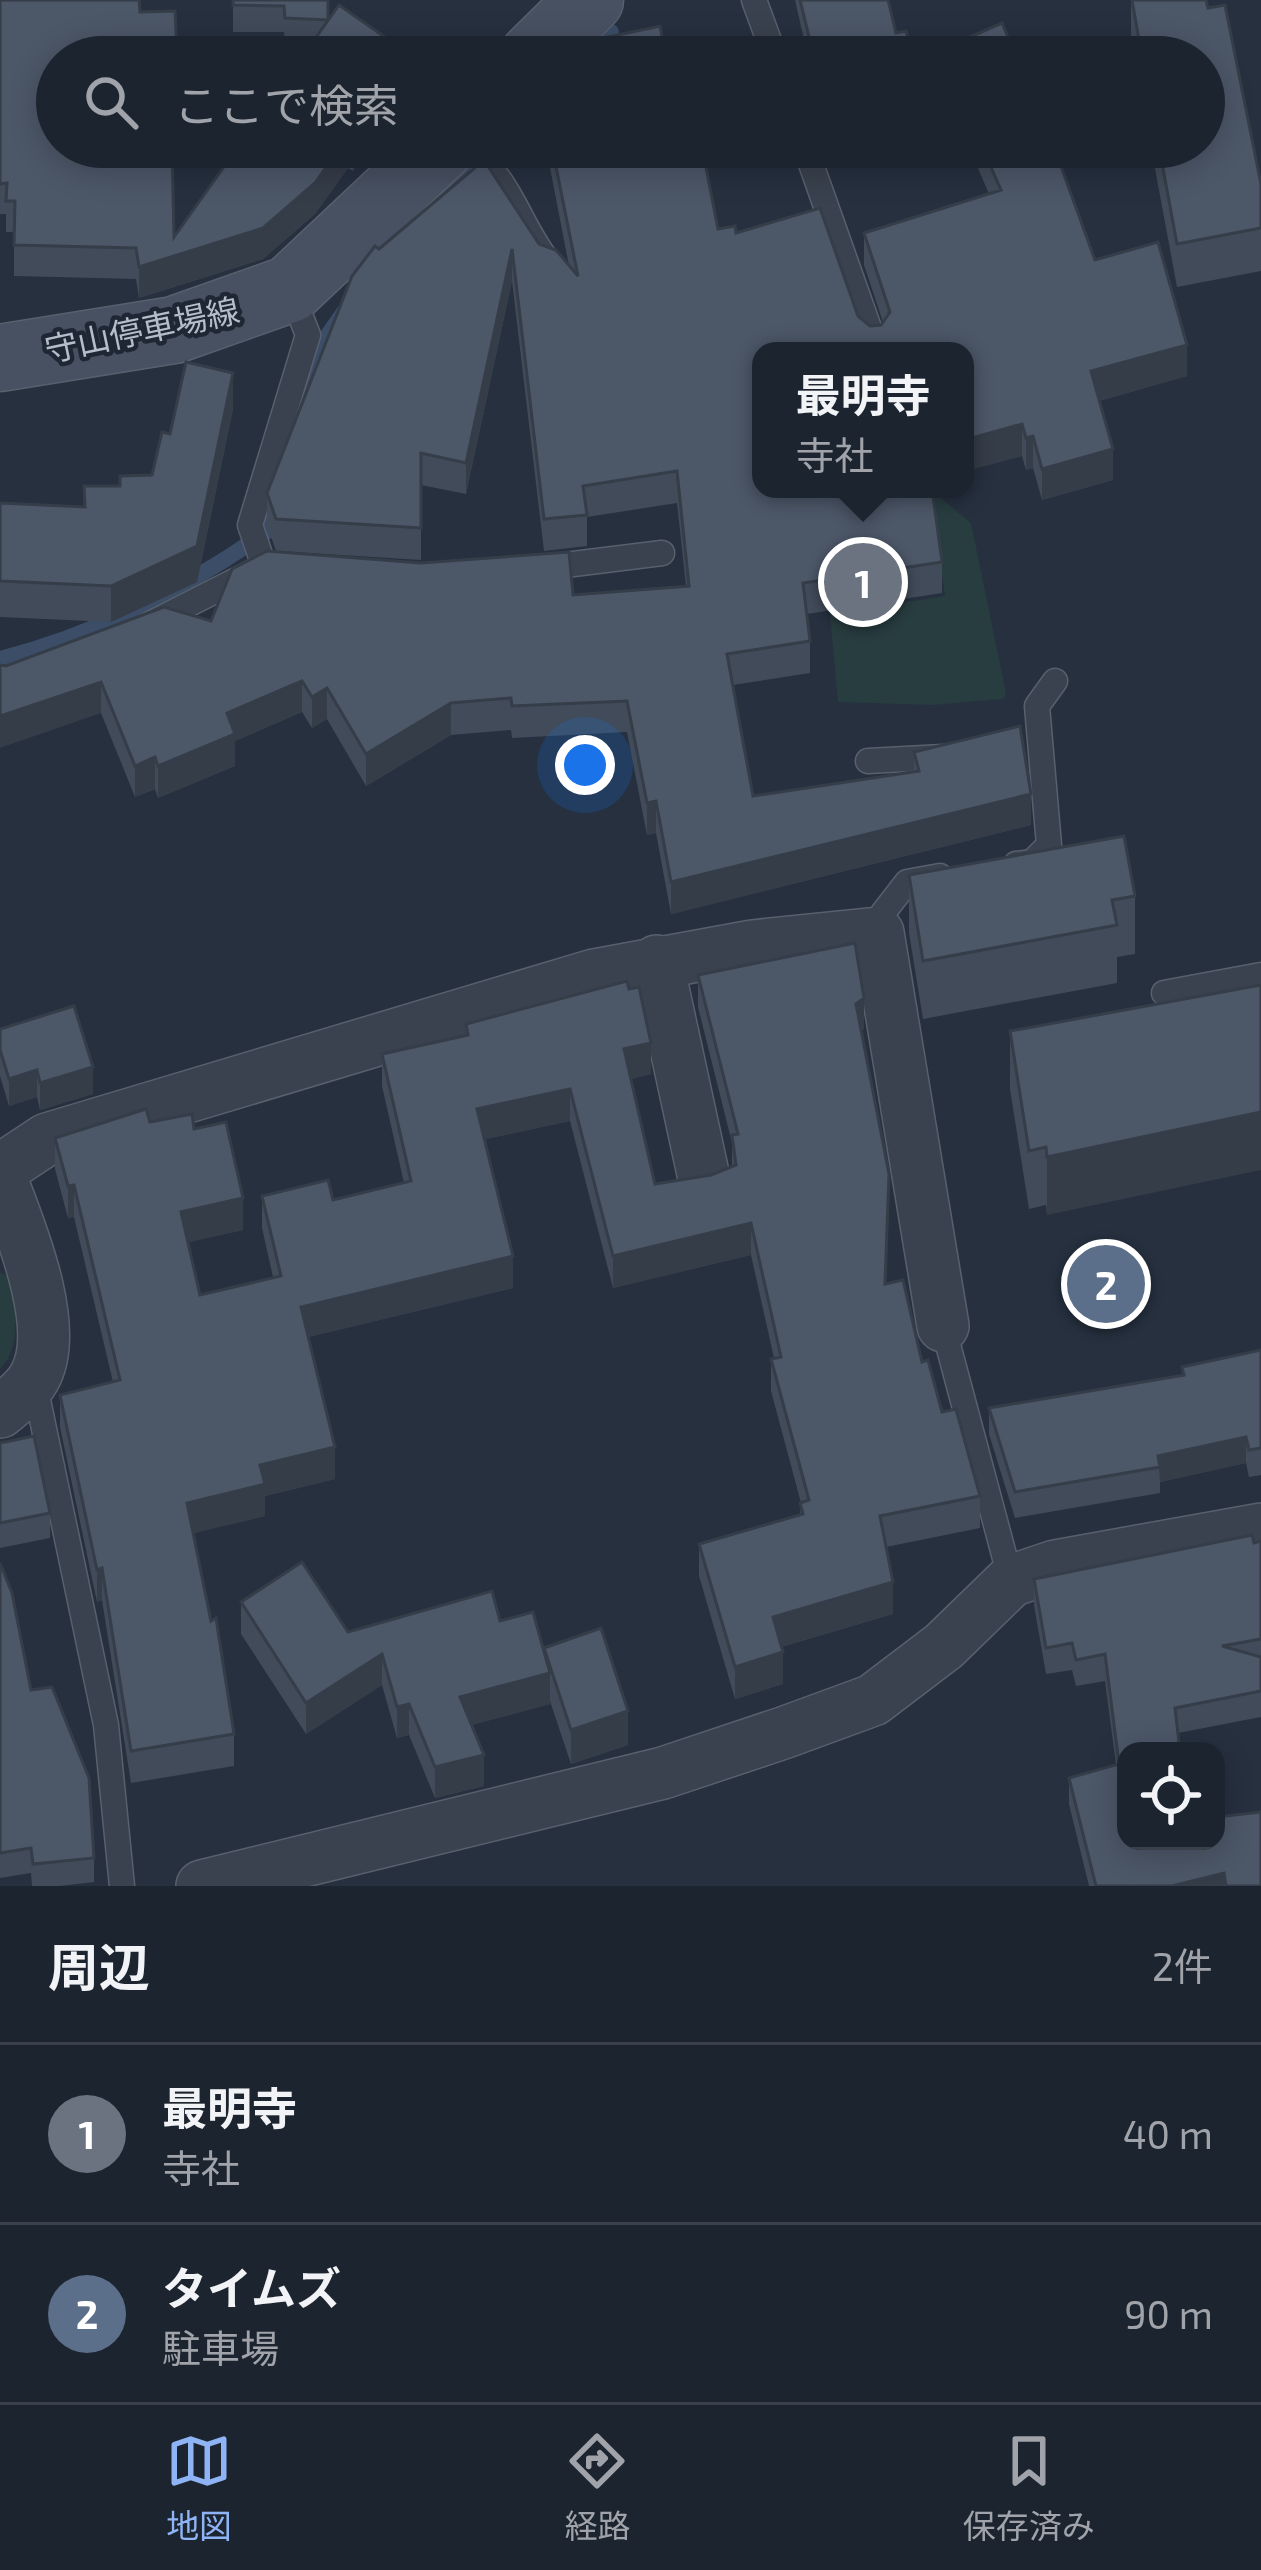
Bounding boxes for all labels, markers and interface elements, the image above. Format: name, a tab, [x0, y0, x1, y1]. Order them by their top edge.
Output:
search box	[36, 36, 1225, 168]
icon: search	[78, 69, 144, 135]
text: ここで検索	[174, 77, 399, 131]
street label: 守山停車場線	[41, 289, 243, 369]
popup	[752, 342, 974, 498]
text: 最明寺	[795, 367, 931, 421]
text: 寺社	[795, 431, 874, 478]
pin: 1	[824, 537, 902, 627]
your location	[555, 735, 615, 795]
pin: 2	[1067, 1239, 1145, 1329]
map controls	[1117, 1742, 1225, 1850]
button: locate	[1117, 1742, 1225, 1850]
text: 周辺	[48, 1935, 150, 1996]
text: 2件	[1152, 1942, 1213, 1989]
text: 最明寺	[162, 2080, 297, 2134]
text: 1	[79, 2110, 95, 2157]
text: 40 m	[1123, 2110, 1213, 2157]
text: 寺社	[162, 2144, 240, 2191]
text: タイムズ	[162, 2260, 341, 2314]
text: 2	[76, 2290, 98, 2337]
text: 90 m	[1124, 2290, 1213, 2337]
text: 駐車場	[162, 2324, 279, 2371]
tab: 地図	[166, 2428, 232, 2548]
tab: 経路	[564, 2428, 630, 2548]
tab: 保存済み	[963, 2428, 1095, 2548]

